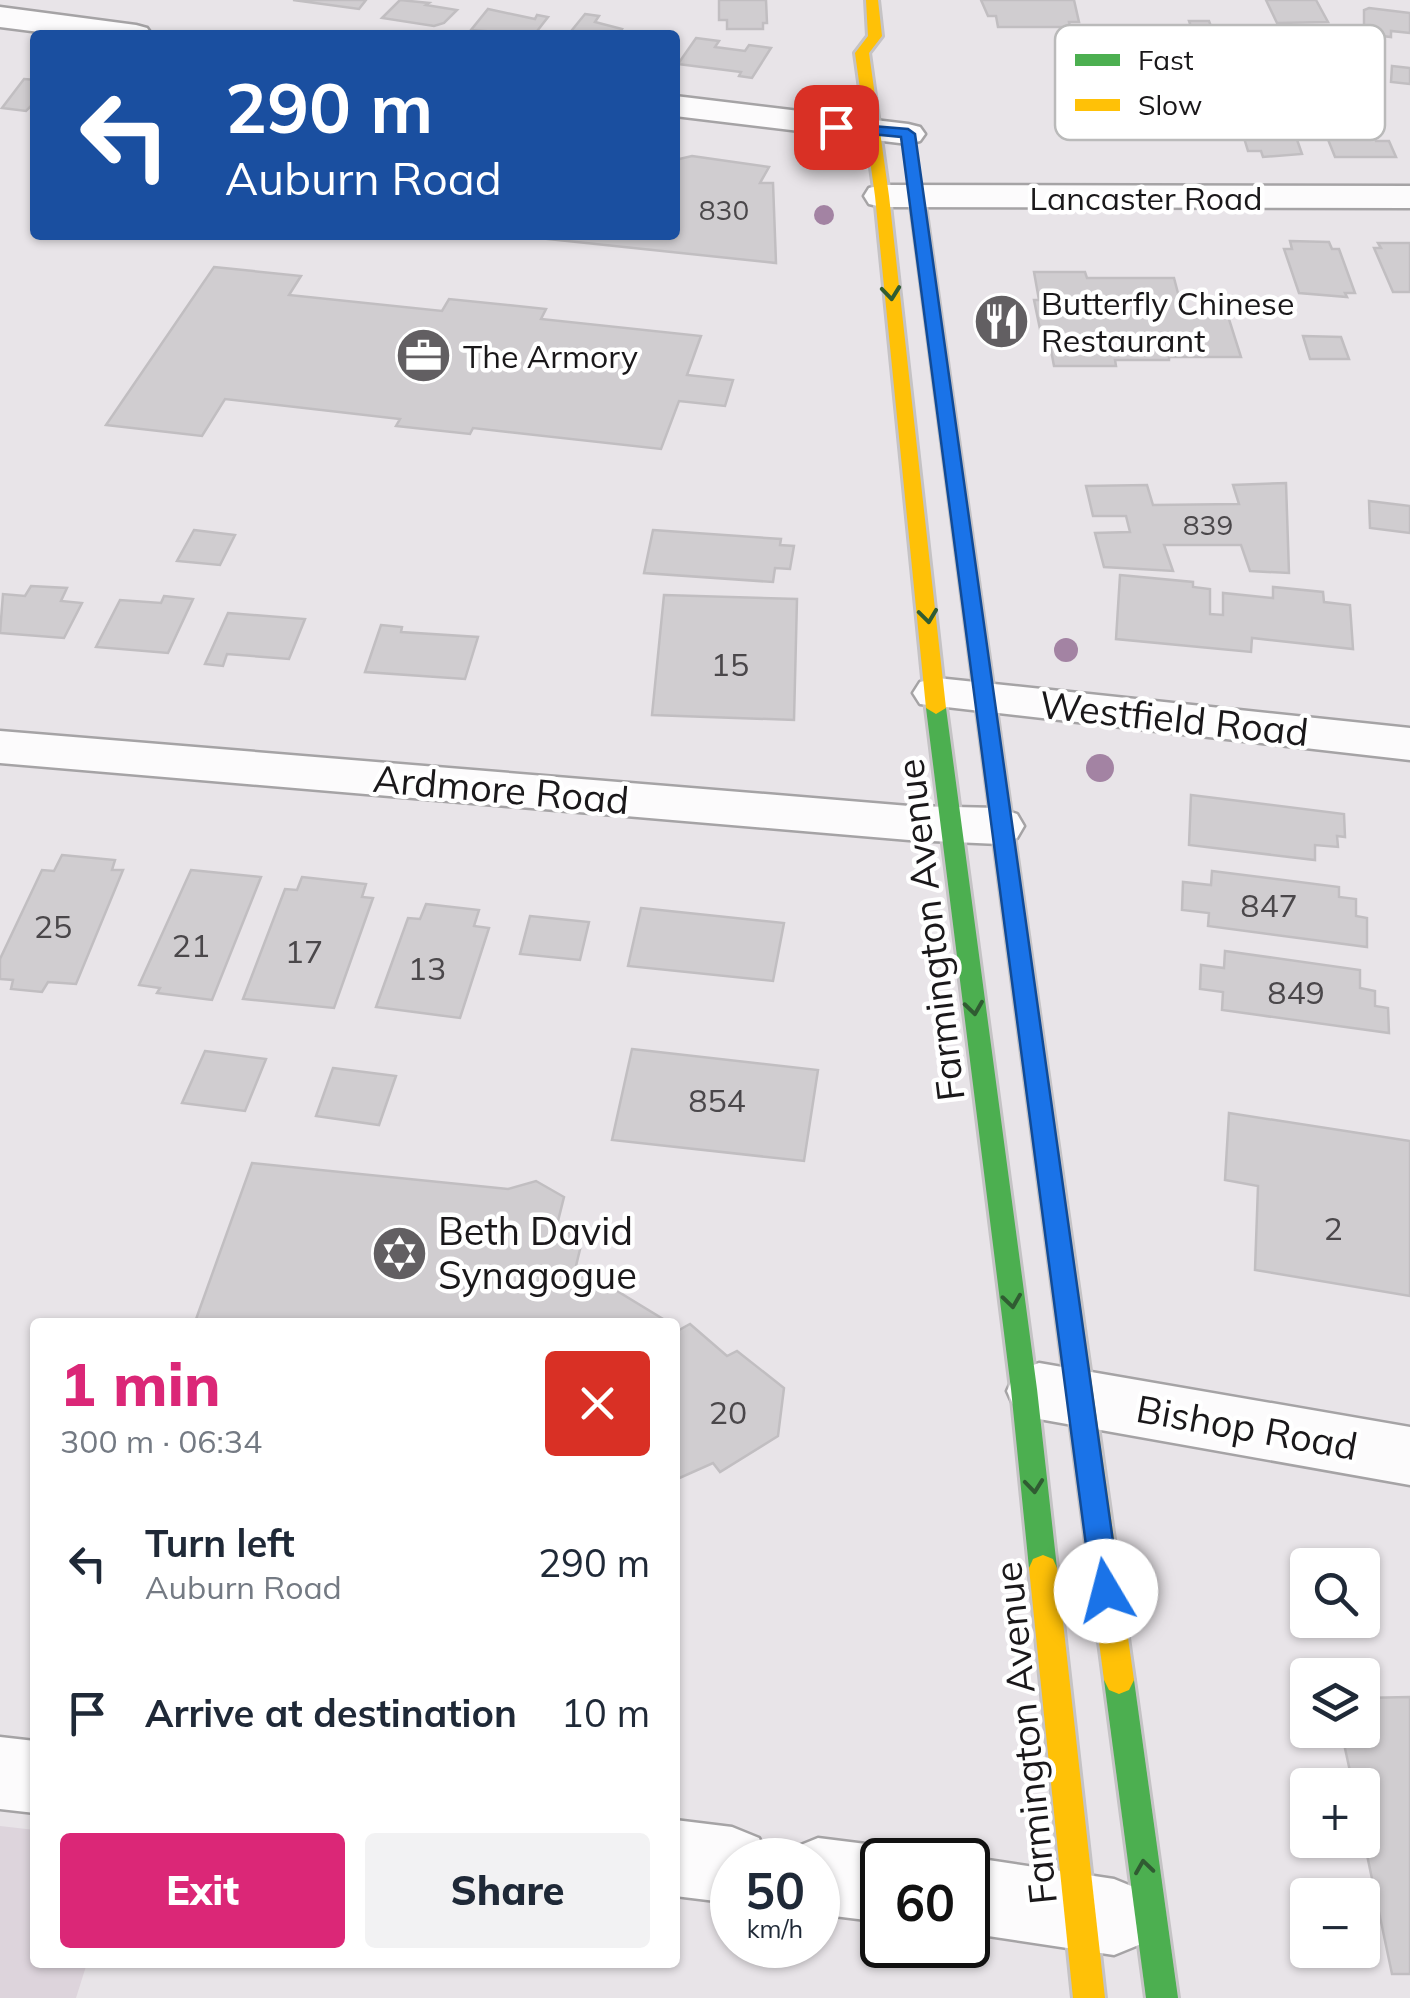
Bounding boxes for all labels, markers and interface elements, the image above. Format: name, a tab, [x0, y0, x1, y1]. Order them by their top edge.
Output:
legend	[1055, 25, 1385, 140]
text: Fast	[1138, 42, 1194, 77]
text: 290 m	[225, 63, 433, 151]
icon: left	[60, 70, 190, 200]
pin	[794, 85, 879, 170]
text: Slow	[1138, 87, 1202, 122]
icon: arrive	[809, 100, 864, 155]
text: Auburn Road	[225, 150, 502, 206]
street label: Lancaster Road	[1030, 178, 1262, 218]
house number: 830	[699, 192, 749, 227]
place label: Butterfly Chinese Restaurant	[1041, 283, 1294, 360]
one-way arrow	[879, 286, 901, 302]
restaurant icon: Butterfly Chinese Restaurant	[972, 291, 1032, 351]
office icon: The Armory	[394, 326, 454, 386]
place label: The Armory	[463, 336, 638, 376]
house number: 839	[1183, 507, 1233, 542]
one-way arrow	[917, 608, 938, 624]
house number: 15	[711, 644, 749, 684]
street label: Westfield Road	[1037, 680, 1311, 756]
street label: Ardmore Road	[371, 754, 631, 824]
street label: Farmington Avenue	[885, 756, 975, 1104]
house number: 847	[1240, 885, 1298, 925]
house number: 25	[34, 906, 72, 946]
house number: 21	[172, 925, 210, 965]
house number: 17	[285, 931, 323, 971]
house number: 13	[408, 948, 446, 988]
house number: 849	[1267, 972, 1325, 1012]
one-way arrow	[962, 1000, 983, 1017]
house number: 854	[688, 1080, 746, 1120]
place label: Beth David Synagogue	[438, 1207, 637, 1299]
house number: 2	[1323, 1208, 1343, 1248]
synagogue icon: Beth David Synagogue	[369, 1223, 429, 1283]
one-way arrow	[1001, 1293, 1022, 1309]
text: 1 min	[60, 1346, 221, 1421]
button: close	[545, 1351, 650, 1456]
street label: Bishop Road	[1133, 1384, 1361, 1470]
house number: 20	[709, 1392, 747, 1432]
text: 300 m · 06:34	[60, 1421, 262, 1461]
one-way arrow	[1023, 1478, 1044, 1494]
text: Turn left	[145, 1519, 295, 1567]
icon: left	[60, 1536, 115, 1591]
text: 290 m	[538, 1539, 650, 1587]
position arrow	[1054, 1539, 1158, 1643]
map controls	[1290, 1548, 1380, 1968]
button: search	[1290, 1548, 1380, 1638]
street label: Farmington Avenue	[983, 1559, 1067, 1907]
text: Auburn Road	[145, 1567, 342, 1607]
button: layers	[1290, 1658, 1380, 1748]
icon: arrive	[60, 1686, 115, 1741]
text: Arrive at destination	[145, 1689, 517, 1737]
text: 10 m	[561, 1689, 650, 1737]
button: +	[1290, 1768, 1380, 1858]
button: Exit	[60, 1833, 345, 1948]
button: Share	[365, 1833, 650, 1948]
speed limit sign: 60	[860, 1838, 990, 1968]
one-way arrow	[1134, 1858, 1155, 1875]
text: 50	[745, 1859, 805, 1922]
button: −	[1290, 1878, 1380, 1968]
text: km/h	[747, 1913, 803, 1944]

